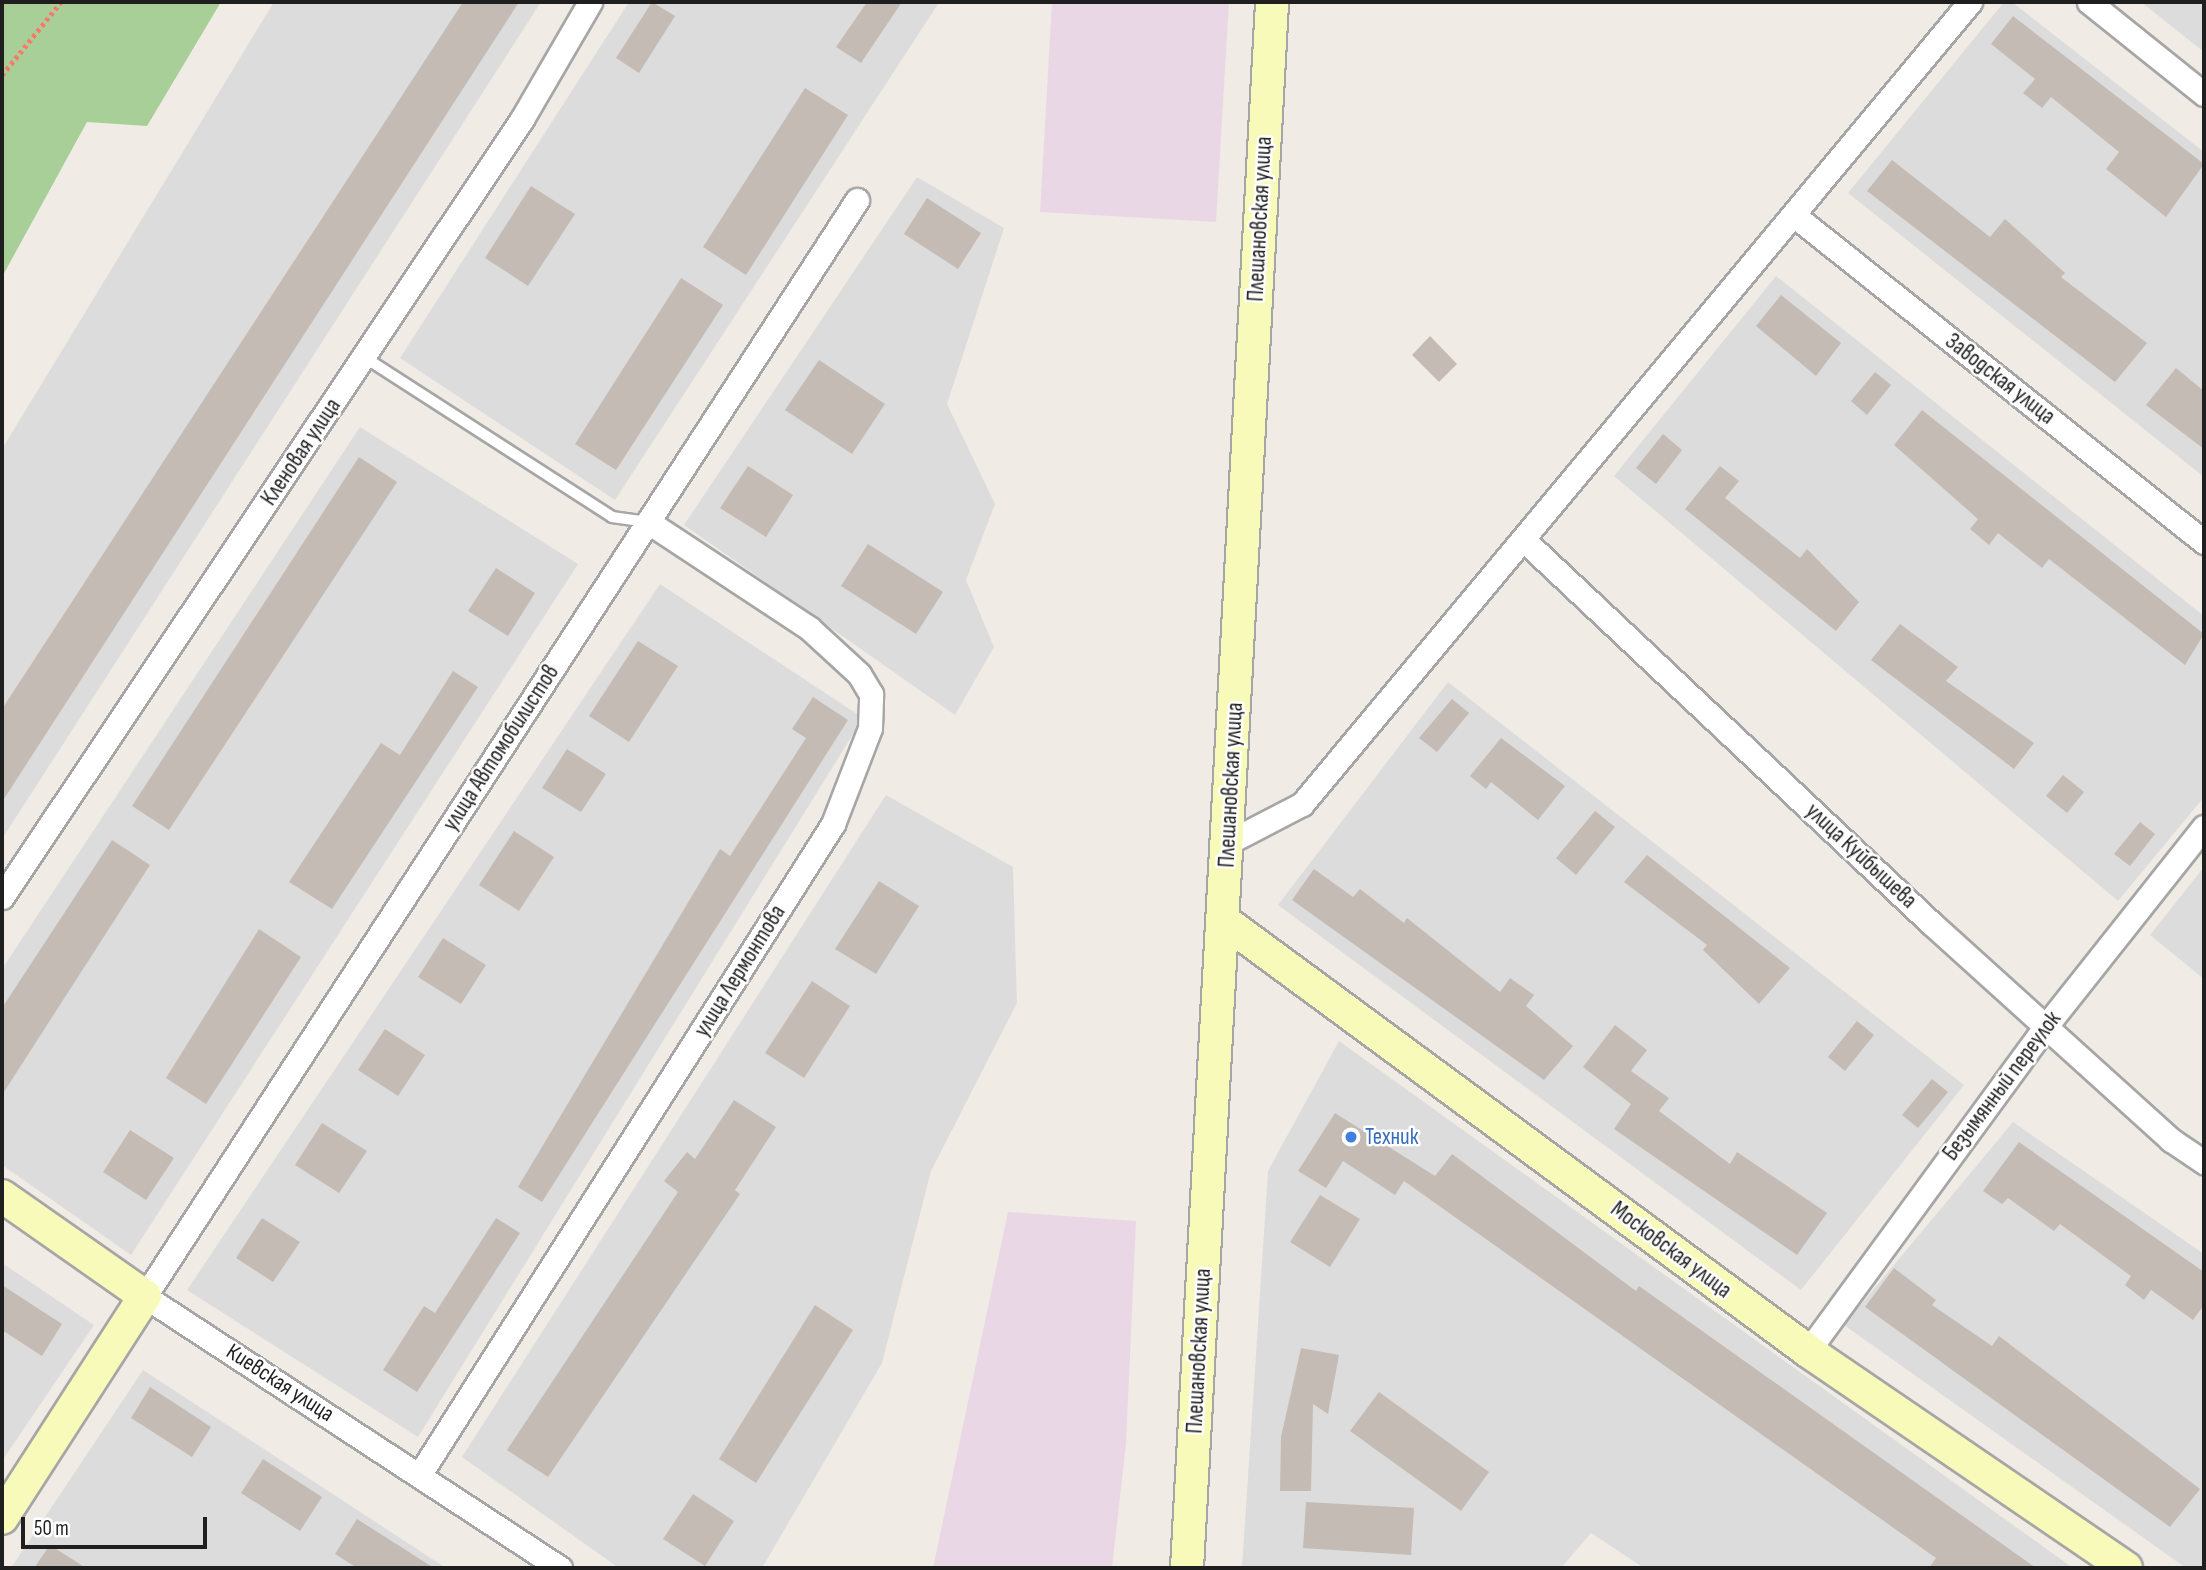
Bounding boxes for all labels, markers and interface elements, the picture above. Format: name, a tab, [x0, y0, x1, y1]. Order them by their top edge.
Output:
street label: Плешановская улица	[1242, 136, 1278, 302]
street label: Заводская улица	[1940, 328, 2060, 430]
street label: Кленовая улица	[255, 393, 347, 511]
street label: улица Автомобилистов	[437, 660, 565, 836]
street label: Плешановская улица	[1213, 702, 1249, 868]
street label: улица Куйбышева	[1800, 798, 1922, 914]
street label: улица Лермонтова	[688, 900, 792, 1042]
street label: Безымянный переулок	[1937, 1006, 2067, 1166]
place label: Техник	[1365, 1123, 1418, 1151]
marker: Техник	[1343, 1129, 1359, 1145]
street label: Московская улица	[1605, 1196, 1737, 1304]
street label: Плешановская улица	[1181, 1268, 1217, 1434]
street label: Киевская улица	[221, 1338, 339, 1428]
scale bar	[24, 1504, 210, 1548]
text: 50 m	[34, 1516, 69, 1541]

